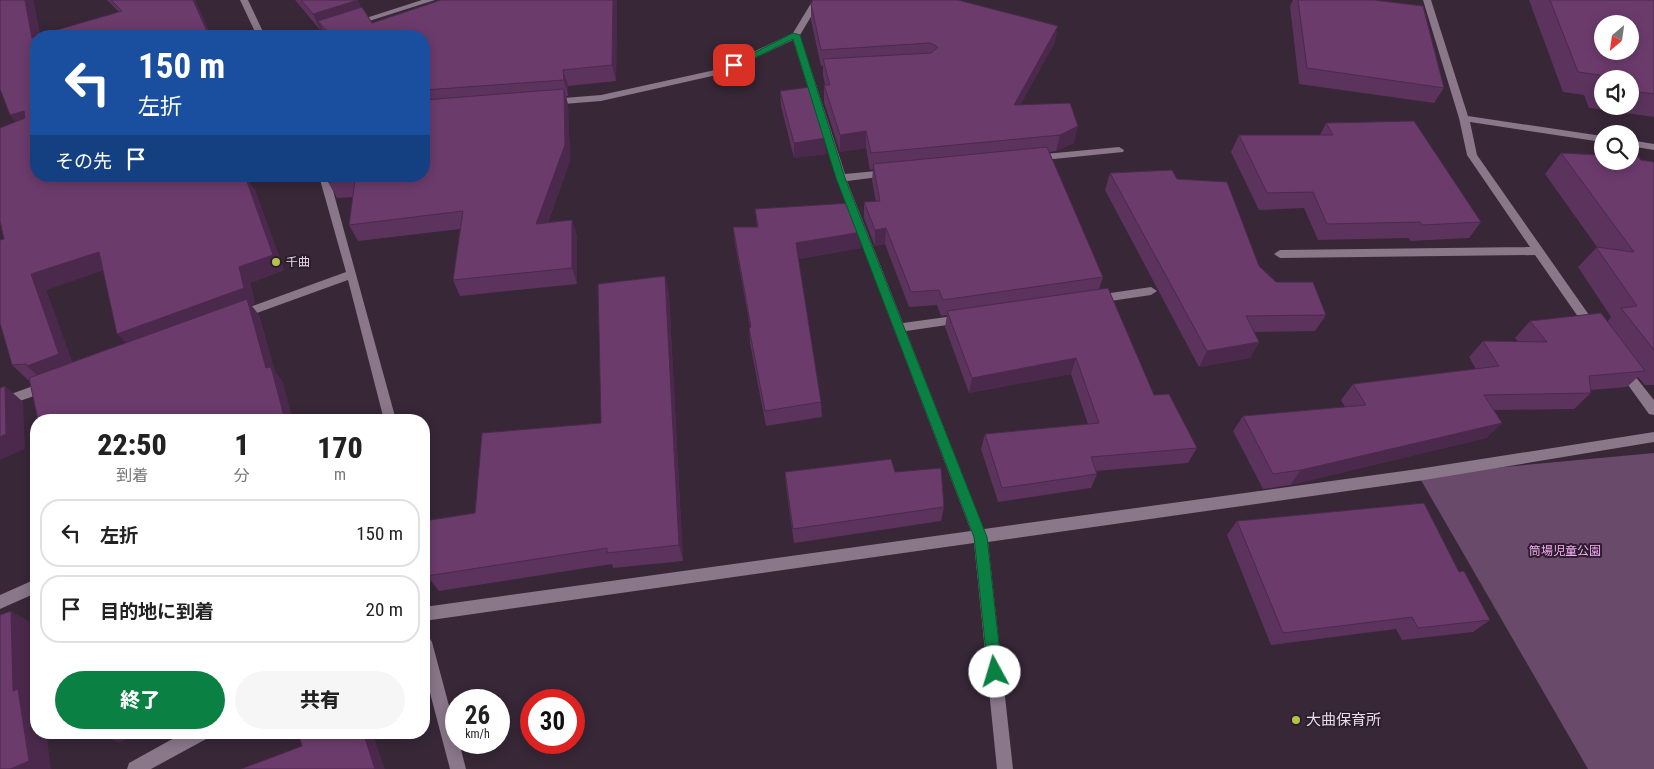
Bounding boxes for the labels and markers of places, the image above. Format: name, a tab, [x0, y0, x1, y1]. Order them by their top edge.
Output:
pin	[713, 44, 755, 86]
place label: 千曲	[286, 255, 310, 269]
marker: 千曲	[270, 256, 282, 268]
place label: 大曲保育所	[1306, 711, 1381, 729]
marker: 大曲保育所	[1290, 714, 1302, 726]

